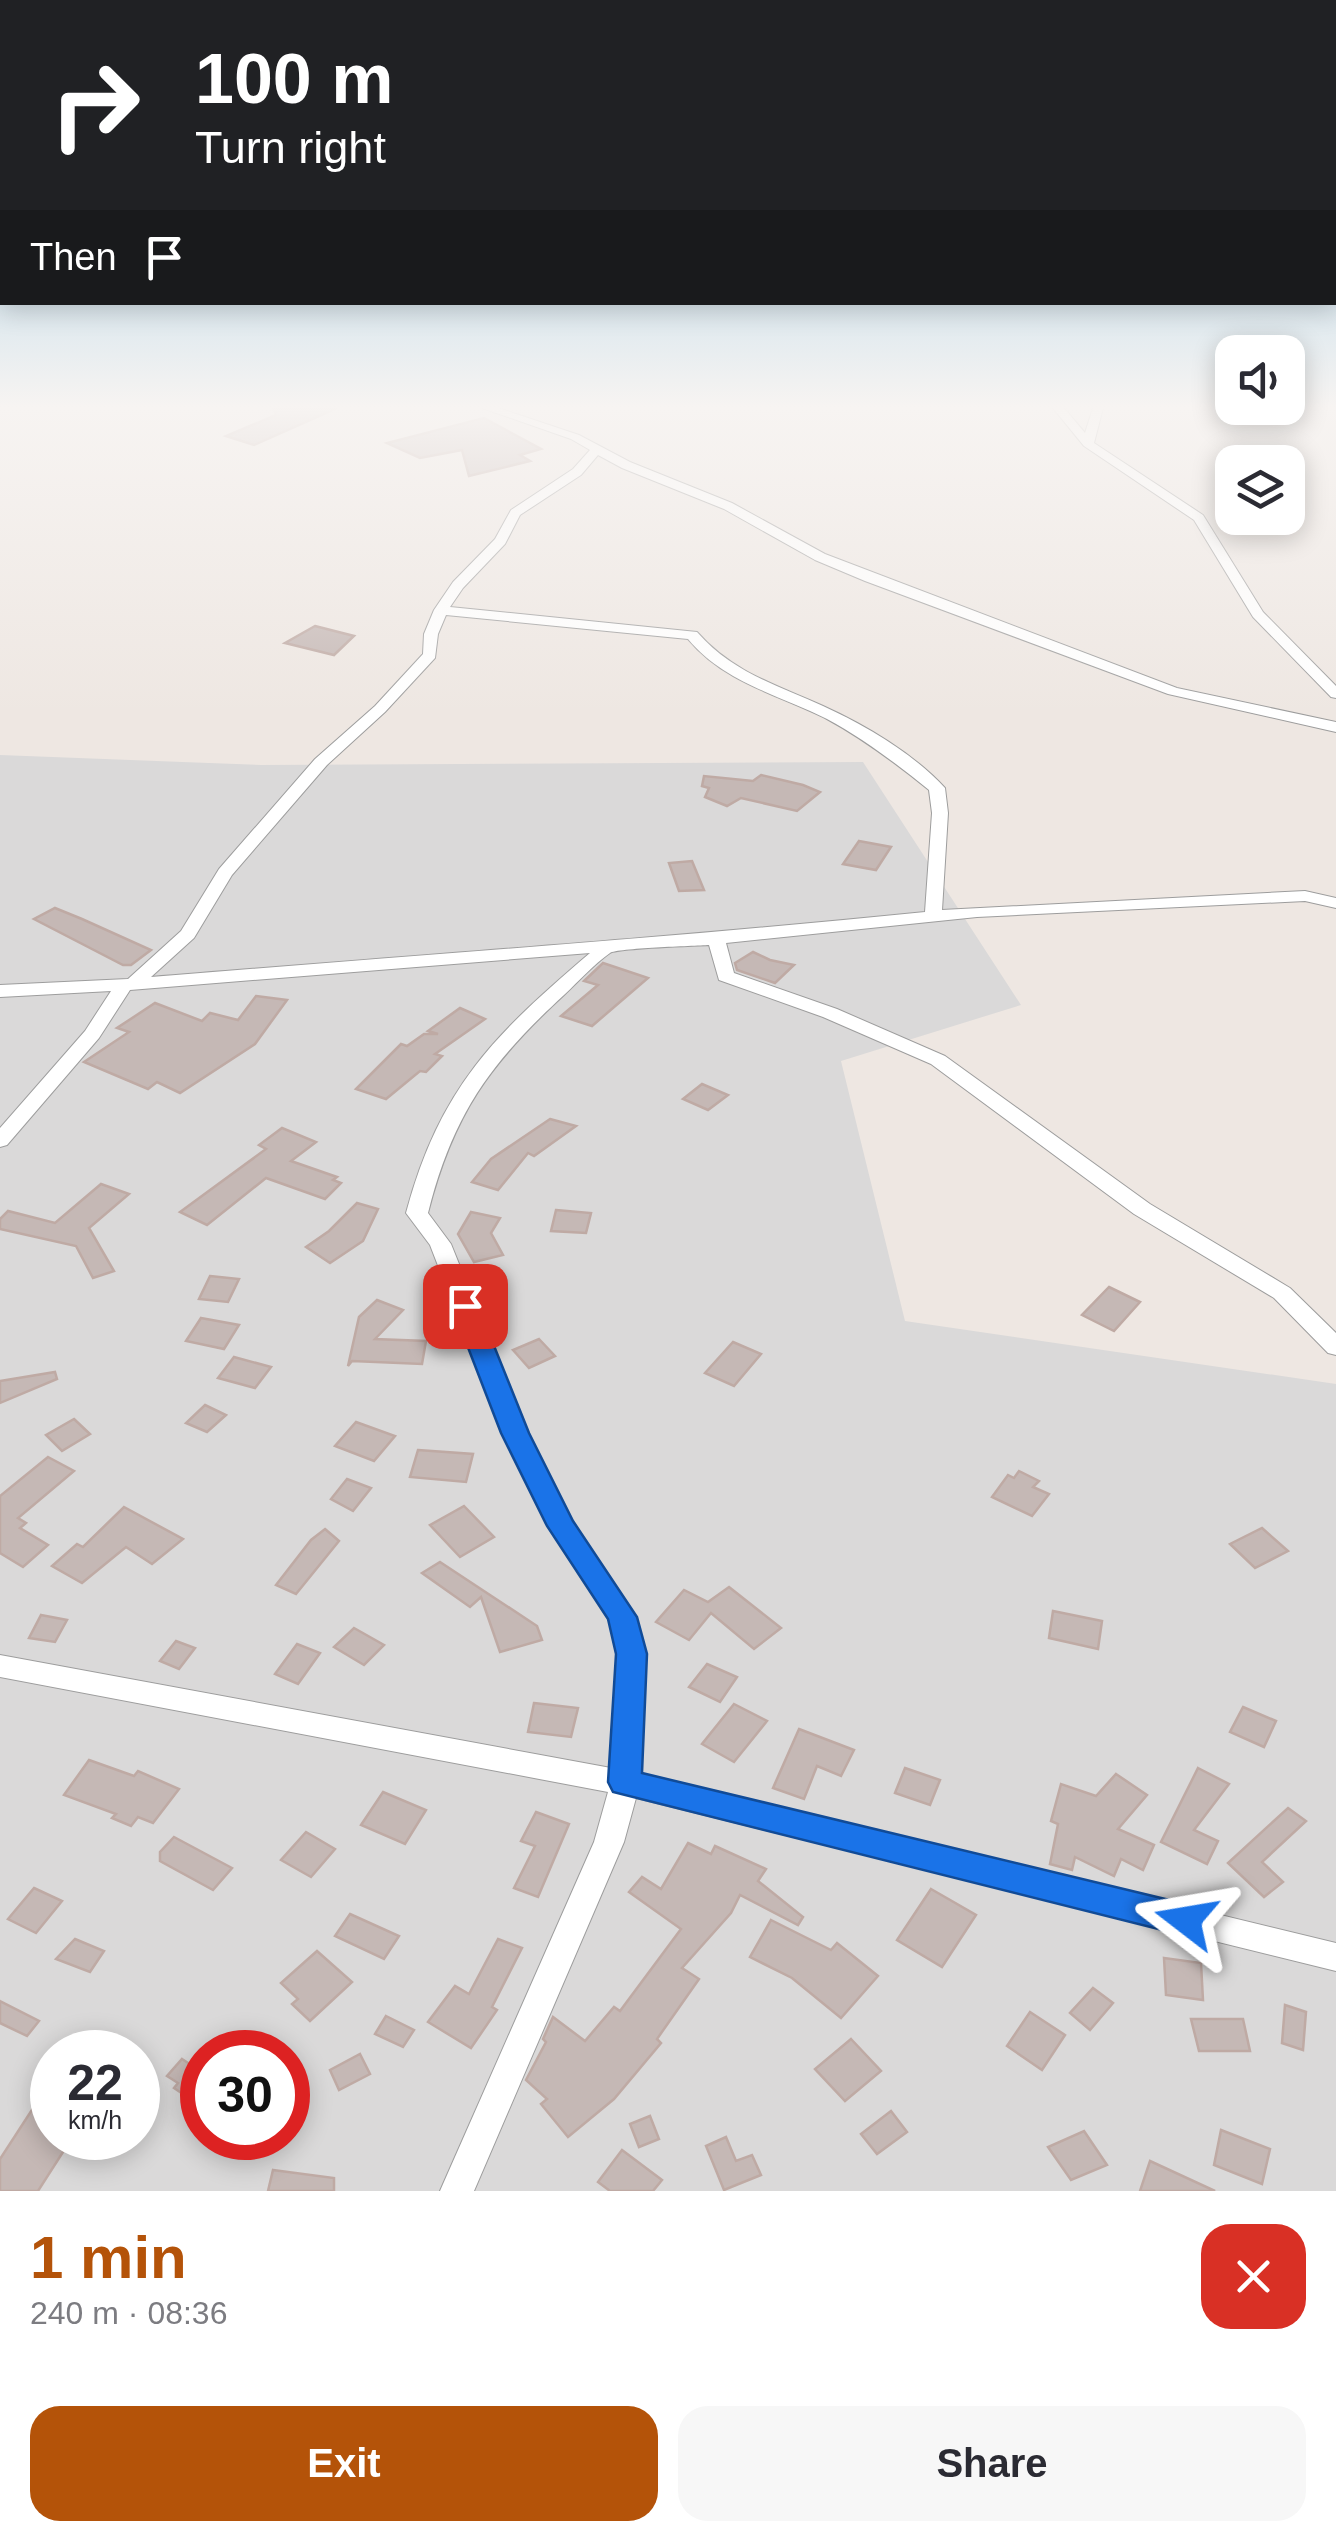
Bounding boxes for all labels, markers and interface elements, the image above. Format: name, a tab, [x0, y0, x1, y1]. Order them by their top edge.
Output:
icon: right	[30, 40, 160, 170]
text: 100 m	[195, 40, 393, 118]
text: Turn right	[195, 122, 386, 173]
icon: arrive	[137, 230, 192, 285]
text: Then	[30, 236, 117, 278]
map controls	[1215, 335, 1305, 535]
button: sound	[1215, 335, 1305, 425]
button: layers	[1215, 445, 1305, 535]
pin	[423, 1264, 508, 1349]
icon: arrive	[438, 1279, 493, 1334]
position arrow	[1134, 1868, 1238, 1972]
speed limit sign: 30	[180, 2030, 310, 2160]
text: 22	[67, 2055, 123, 2111]
text: km/h	[68, 2106, 122, 2134]
text: 1 min	[30, 2224, 187, 2291]
button: close	[1201, 2224, 1306, 2329]
text: 240 m · 08:36	[30, 2295, 227, 2331]
button: Exit	[30, 2406, 658, 2521]
button: Share	[678, 2406, 1306, 2521]

